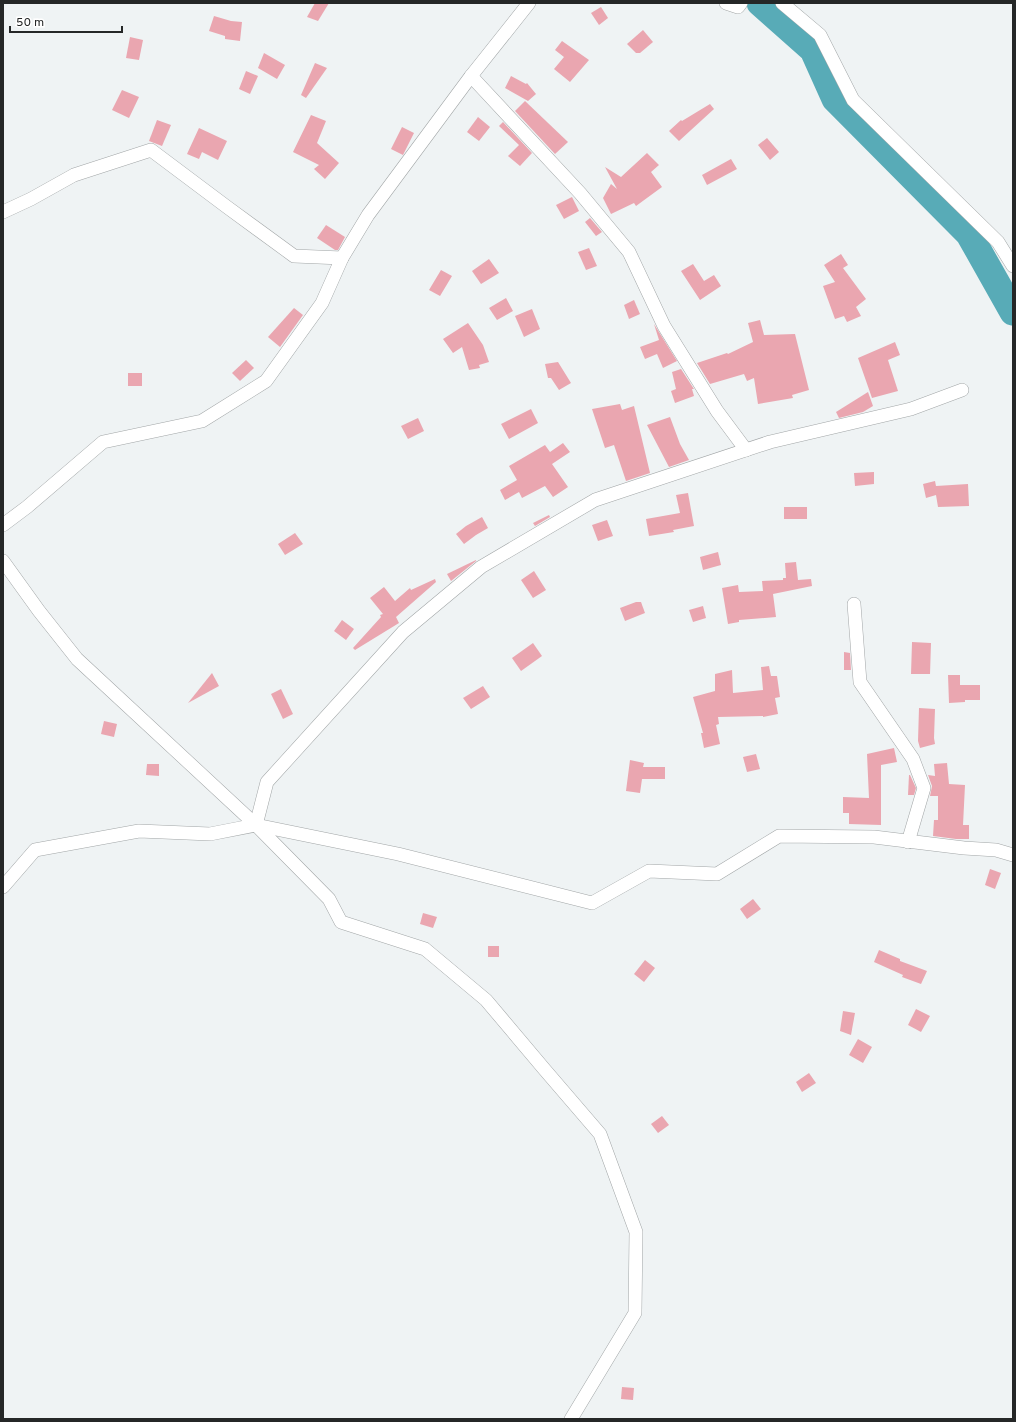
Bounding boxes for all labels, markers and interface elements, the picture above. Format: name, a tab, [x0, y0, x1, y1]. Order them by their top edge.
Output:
scale bar	[10, 8, 122, 34]
text: 50 m	[16, 15, 44, 31]

